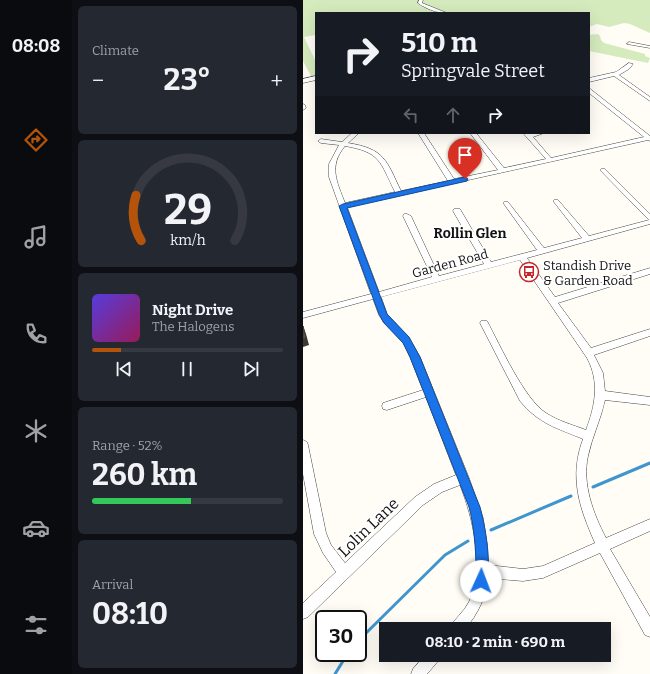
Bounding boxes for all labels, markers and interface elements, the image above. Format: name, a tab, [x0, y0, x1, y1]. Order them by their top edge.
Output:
text: 510 m	[401, 26, 478, 59]
icon: right	[335, 28, 387, 80]
text: 08:08	[12, 35, 60, 57]
text: Climate	[92, 43, 139, 58]
text: Springvale Street	[401, 60, 545, 82]
text: 23°	[164, 62, 211, 98]
text: −	[92, 67, 104, 94]
text: +	[270, 67, 283, 94]
icon: left	[400, 104, 422, 126]
icon: ahead	[442, 104, 464, 126]
icon: right	[484, 104, 506, 126]
icon: directions	[22, 126, 50, 154]
pin	[448, 138, 482, 179]
icon: arrive	[454, 144, 476, 166]
text: 29	[164, 185, 211, 235]
icon: music	[22, 223, 50, 251]
district label: Rollin Glen	[434, 225, 506, 242]
text: km/h	[170, 232, 205, 249]
street label: Garden Road	[410, 246, 490, 281]
place label: Standish Drive & Garden Road	[543, 258, 633, 288]
bus stop icon: Standish Drive & Garden Road	[518, 261, 540, 283]
text: Night Drive	[152, 301, 233, 319]
text: The Halogens	[152, 319, 234, 334]
icon: phone	[22, 320, 50, 348]
icon: previous	[113, 358, 135, 380]
icon: pause	[176, 358, 198, 380]
icon: next	[240, 358, 262, 380]
icon: climate	[22, 417, 50, 445]
text: Range · 52%	[92, 438, 163, 453]
text: 260 km	[92, 457, 197, 493]
street label: Lolin Lane	[334, 494, 403, 561]
icon: car	[22, 514, 50, 542]
position arrow	[460, 560, 502, 602]
text: Arrival	[92, 577, 133, 592]
text: 08:10	[92, 596, 168, 632]
speed limit sign: 30	[315, 610, 367, 662]
icon: filters	[22, 611, 50, 639]
text: 08:10 · 2 min · 690 m	[425, 633, 565, 651]

